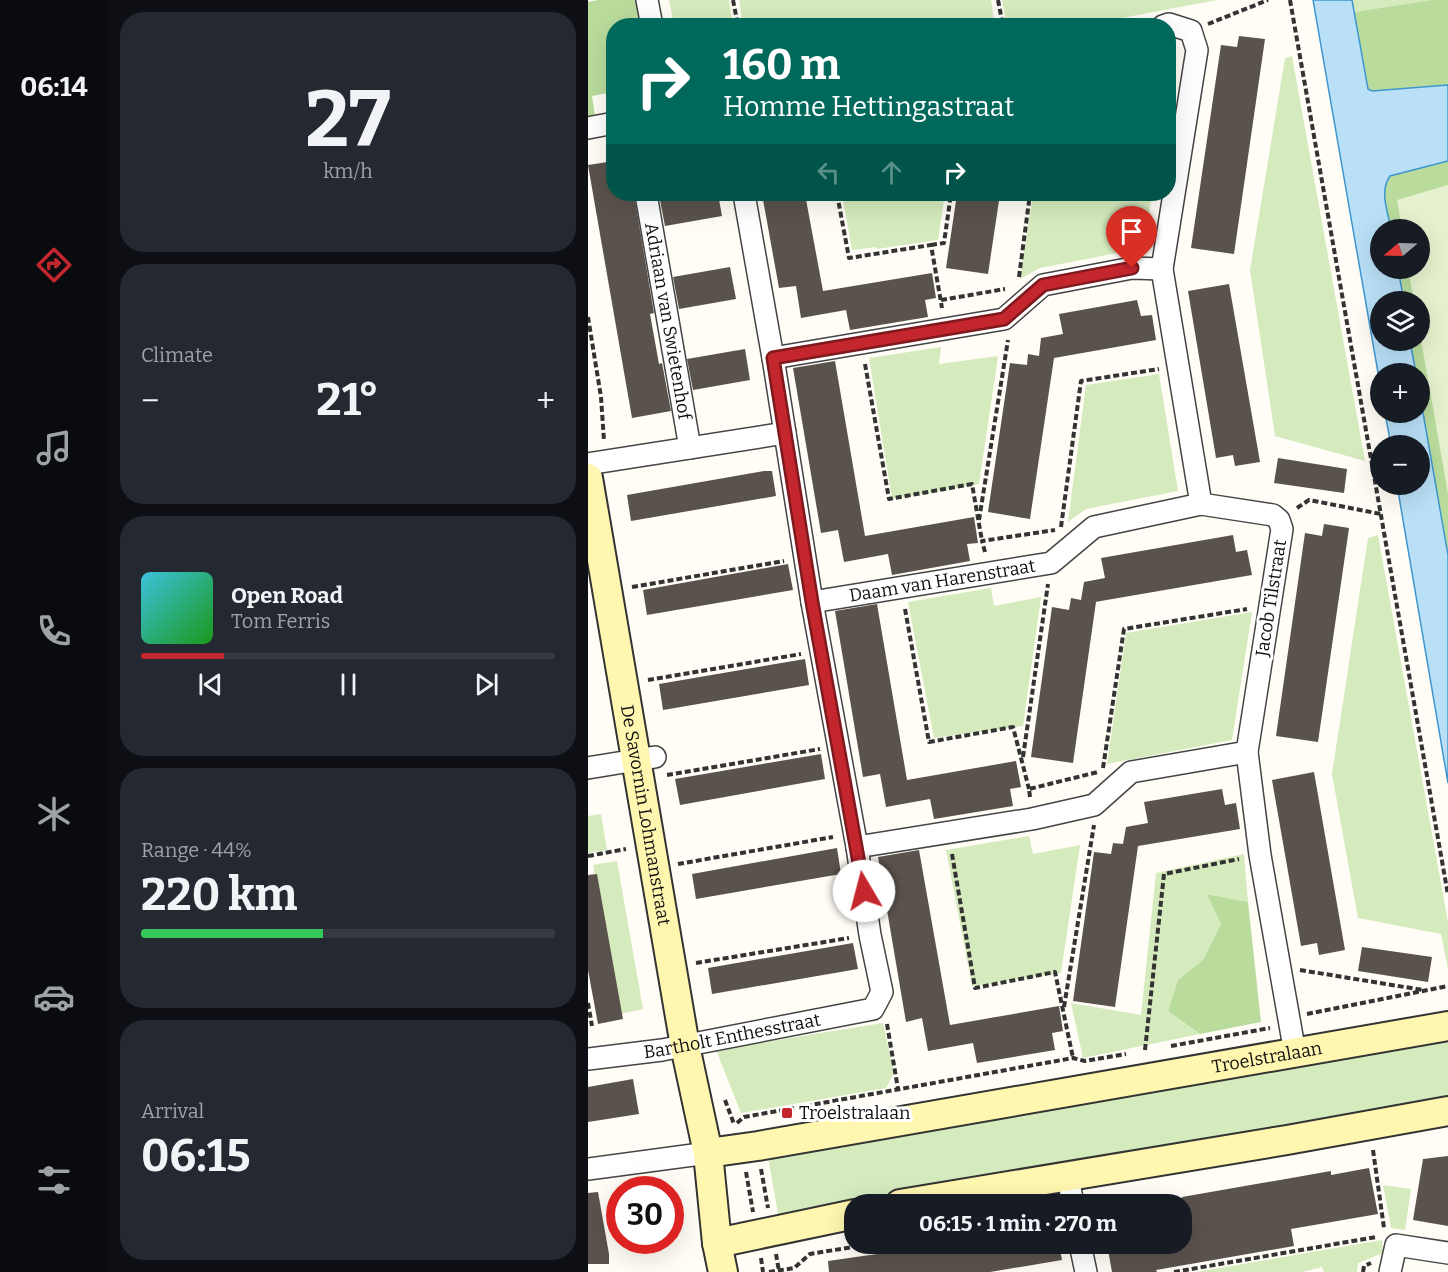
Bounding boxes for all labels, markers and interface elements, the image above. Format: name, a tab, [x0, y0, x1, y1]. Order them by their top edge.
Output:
text: 160 m	[723, 40, 840, 90]
icon: right	[624, 42, 702, 120]
text: 06:14	[20, 71, 88, 103]
text: 27	[305, 73, 391, 167]
text: Homme Hettingastraat	[723, 91, 1014, 123]
icon: left	[812, 156, 845, 189]
icon: ahead	[875, 156, 908, 189]
icon: right	[938, 156, 971, 189]
text: km/h	[323, 159, 373, 183]
pin	[1106, 206, 1157, 268]
icon: arrive	[1115, 215, 1148, 248]
north arrow	[1370, 219, 1430, 279]
map controls	[1370, 219, 1430, 495]
street label: Adriaan van Swietenhof	[640, 221, 696, 423]
icon: directions	[33, 244, 75, 286]
button: layers	[1370, 291, 1430, 351]
text: Climate	[141, 343, 213, 367]
button: +	[1370, 363, 1430, 423]
text: 21°	[316, 373, 379, 427]
text: −	[141, 381, 159, 421]
text: +	[536, 381, 555, 421]
icon: music	[33, 427, 75, 469]
button: −	[1370, 435, 1430, 495]
street label: Jacob Tilstraat	[1251, 537, 1291, 659]
street label: Daam van Harenstraat	[847, 555, 1038, 607]
text: Open Road	[231, 582, 343, 609]
text: Tom Ferris	[231, 609, 330, 633]
icon: phone	[33, 610, 75, 652]
icon: previous	[194, 668, 227, 701]
icon: pause	[332, 668, 365, 701]
icon: next	[470, 668, 503, 701]
street label: De Savornin Lohmanstraat	[616, 703, 675, 928]
icon: climate	[33, 793, 75, 835]
text: Range · 44%	[141, 838, 252, 862]
position arrow	[832, 859, 896, 923]
text: 220 km	[141, 868, 297, 922]
icon: car	[33, 976, 75, 1018]
street label: Bartholt Enthesstraat	[643, 1008, 823, 1063]
street label: Troelstralaan	[1210, 1037, 1324, 1078]
text: Arrival	[141, 1099, 204, 1123]
place label: Troelstralaan	[799, 1102, 911, 1124]
marker: Troelstralaan	[780, 1106, 794, 1120]
text: 06:15	[141, 1129, 251, 1183]
icon: filters	[33, 1159, 75, 1201]
speed limit sign: 30	[606, 1176, 684, 1254]
text: 06:15 · 1 min · 270 m	[919, 1210, 1117, 1237]

